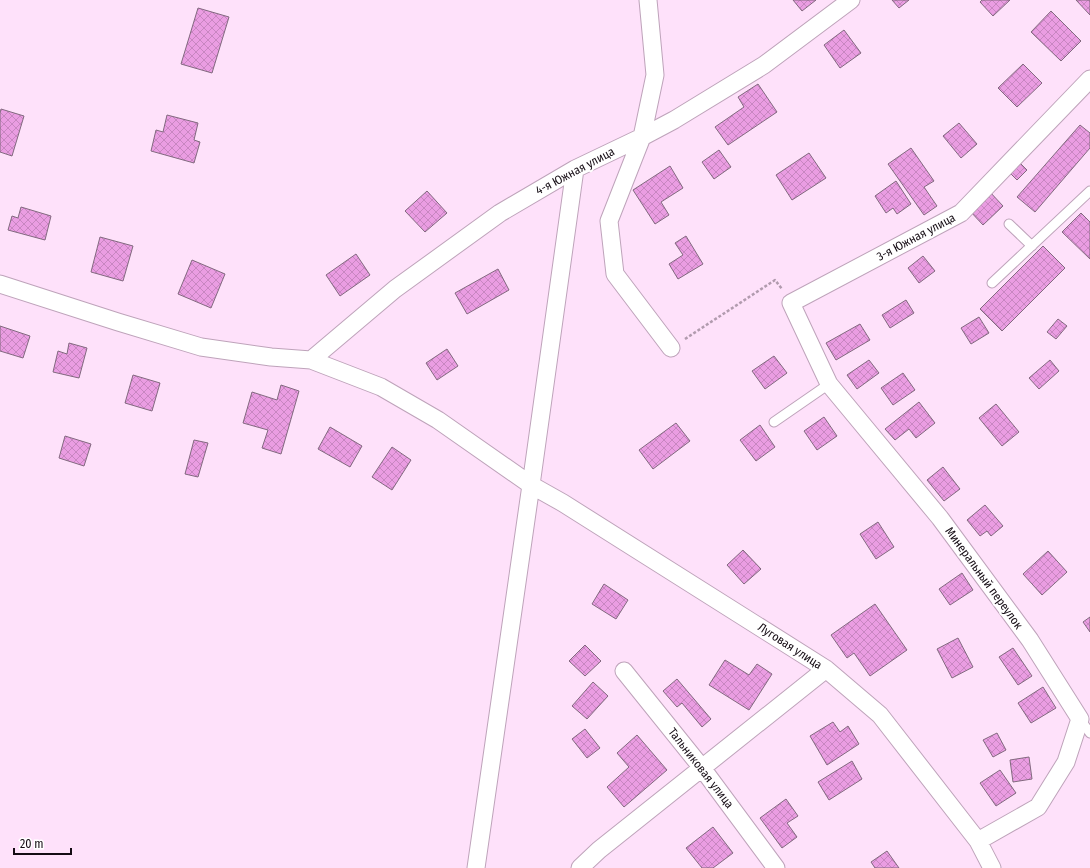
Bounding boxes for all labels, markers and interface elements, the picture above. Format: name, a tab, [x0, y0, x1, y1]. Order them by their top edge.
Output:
street label: 4-я Южная улица	[533, 144, 617, 198]
street label: 3-я Южная улица	[874, 210, 958, 264]
street label: Минеральный переулок	[942, 524, 1026, 632]
street label: Луговая улица	[755, 620, 825, 672]
street label: Тальниковая улица	[665, 725, 737, 811]
scale bar	[14, 830, 71, 856]
text: 20 m	[20, 837, 44, 851]

